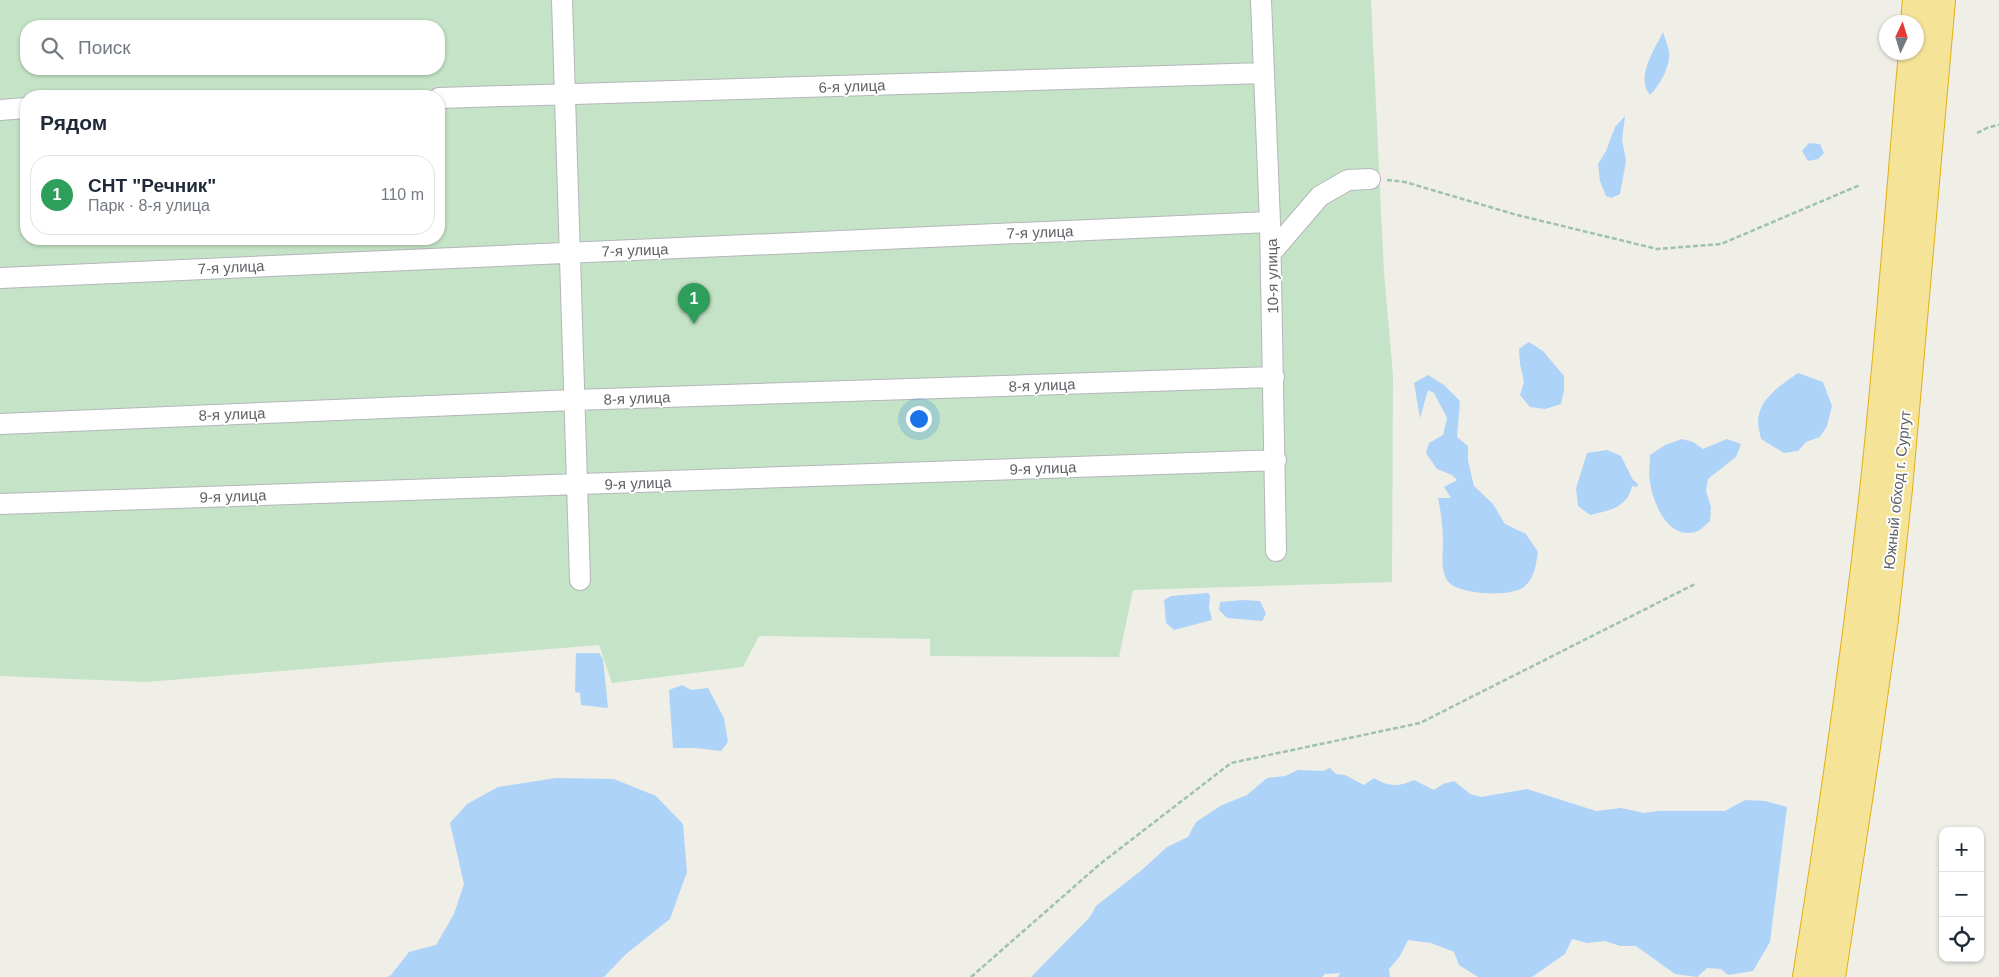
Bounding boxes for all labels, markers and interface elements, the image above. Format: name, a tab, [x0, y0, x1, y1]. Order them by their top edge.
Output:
north arrow	[1879, 15, 1924, 60]
search box	[20, 20, 445, 75]
icon: search	[38, 34, 66, 62]
text: Поиск	[78, 37, 131, 58]
street label: 6-я улица	[818, 76, 886, 96]
text: Рядом	[40, 111, 107, 134]
text: СНТ "Речник"	[88, 175, 216, 196]
text: 1	[53, 186, 61, 203]
text: 110 m	[381, 186, 424, 203]
text: Парк · 8-я улица	[88, 197, 210, 214]
street label: 7-я улица	[1006, 222, 1074, 242]
street label: 10-я улица	[1263, 238, 1281, 314]
street label: 7-я улица	[601, 240, 669, 260]
street label: 7-я улица	[197, 257, 265, 277]
pin: 1	[678, 283, 710, 324]
street label: 8-я улица	[1008, 375, 1076, 395]
street label: 8-я улица	[603, 388, 671, 408]
street label: 8-я улица	[198, 404, 266, 424]
your location	[906, 406, 932, 432]
street label: Южный обход г. Сургут	[1880, 410, 1914, 570]
street label: 9-я улица	[1009, 458, 1077, 478]
street label: 9-я улица	[604, 473, 672, 493]
street label: 9-я улица	[199, 486, 267, 506]
map controls	[1939, 827, 1984, 962]
button: +	[1939, 827, 1984, 872]
button: −	[1939, 872, 1984, 917]
button: locate	[1939, 917, 1984, 962]

